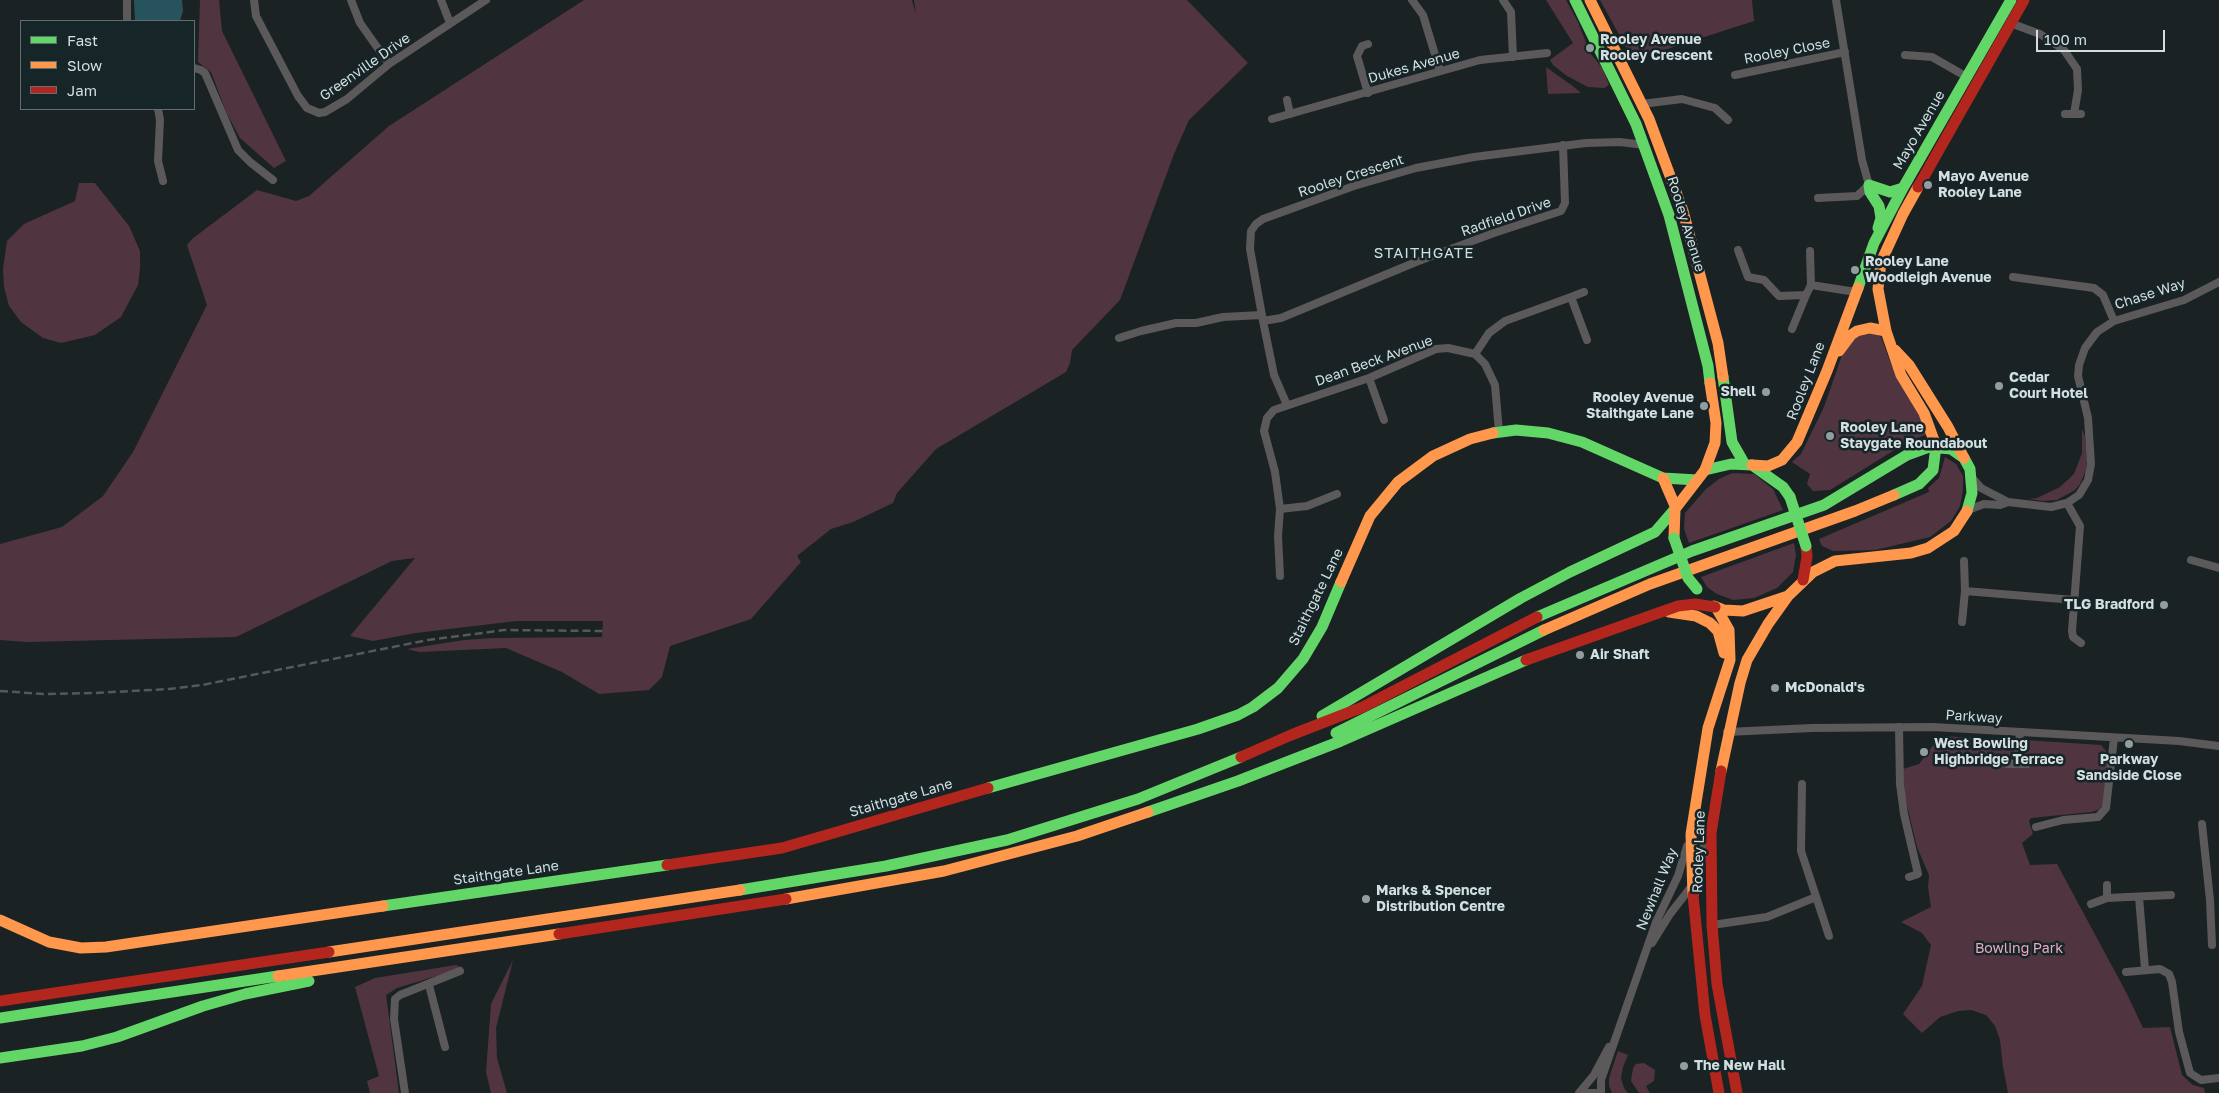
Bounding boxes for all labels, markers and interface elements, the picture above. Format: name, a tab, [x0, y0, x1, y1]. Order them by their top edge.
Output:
legend	[20, 20, 195, 110]
scale bar	[2039, 20, 2168, 52]
street label: Greenville Drive	[317, 30, 413, 104]
text: 100 m	[2044, 30, 2087, 48]
text: Fast	[67, 31, 98, 49]
place label: Rooley Avenue Rooley Crescent	[1600, 32, 1712, 64]
street label: Rooley Close	[1742, 34, 1832, 68]
marker: Rooley Avenue Rooley Crescent	[1584, 42, 1596, 54]
street label: Dukes Avenue	[1366, 45, 1462, 87]
text: Slow	[67, 56, 102, 74]
text: Jam	[67, 81, 97, 99]
street label: Mayo Avenue	[1890, 87, 1948, 173]
street label: Rooley Crescent	[1296, 151, 1406, 201]
place label: Mayo Avenue Rooley Lane	[1938, 169, 2029, 202]
street label: Rooley Avenue	[1663, 174, 1709, 274]
marker: Mayo Avenue Rooley Lane	[1922, 179, 1934, 191]
street label: Radfield Drive	[1459, 194, 1553, 240]
district label: STAITHGATE	[1372, 244, 1476, 262]
place label: Rooley Lane Woodleigh Avenue	[1865, 254, 1992, 286]
marker: Rooley Lane Woodleigh Avenue	[1849, 264, 1861, 276]
street label: Chase Way	[2112, 275, 2188, 313]
street label: Dean Beck Avenue	[1313, 332, 1435, 390]
street label: Rooley Lane	[1783, 339, 1829, 423]
place label: Cedar Court Hotel	[2009, 370, 2088, 402]
marker: Cedar Court Hotel	[1993, 380, 2005, 392]
place label: Shell	[1721, 384, 1756, 400]
marker: Shell	[1760, 386, 1772, 398]
place label: Rooley Avenue Staithgate Lane	[1586, 390, 1694, 422]
marker: Rooley Avenue Staithgate Lane	[1698, 400, 1710, 412]
place label: Rooley Lane Staygate Roundabout	[1840, 420, 1987, 452]
marker: Rooley Lane Staygate Roundabout	[1824, 430, 1836, 442]
street label: Staithgate Lane	[1285, 545, 1347, 649]
place label: TLG Bradford	[2064, 597, 2154, 613]
marker: TLG Bradford	[2158, 599, 2170, 611]
place label: Air Shaft	[1590, 647, 1650, 663]
marker: Air Shaft	[1574, 649, 1586, 661]
place label: McDonald's	[1785, 680, 1865, 696]
marker: McDonald's	[1769, 682, 1781, 694]
street label: Parkway	[1945, 707, 2003, 727]
place label: West Bowling Highbridge Terrace	[1934, 736, 2064, 769]
marker: Parkway Sandside Close	[2123, 738, 2135, 750]
marker: West Bowling Highbridge Terrace	[1918, 746, 1930, 758]
place label: Parkway Sandside Close	[2076, 752, 2182, 784]
street label: Staithgate Lane	[847, 775, 955, 821]
street label: Rooley Lane	[1689, 811, 1709, 893]
street label: Newhall Way	[1633, 845, 1681, 933]
street label: Staithgate Lane	[452, 857, 560, 889]
place label: Marks & Spencer Distribution Centre	[1376, 883, 1505, 916]
marker: Marks & Spencer Distribution Centre	[1360, 893, 1372, 905]
park label: Bowling Park	[1975, 941, 2063, 957]
place label: The New Hall	[1694, 1058, 1785, 1074]
marker: The New Hall	[1678, 1060, 1690, 1072]

